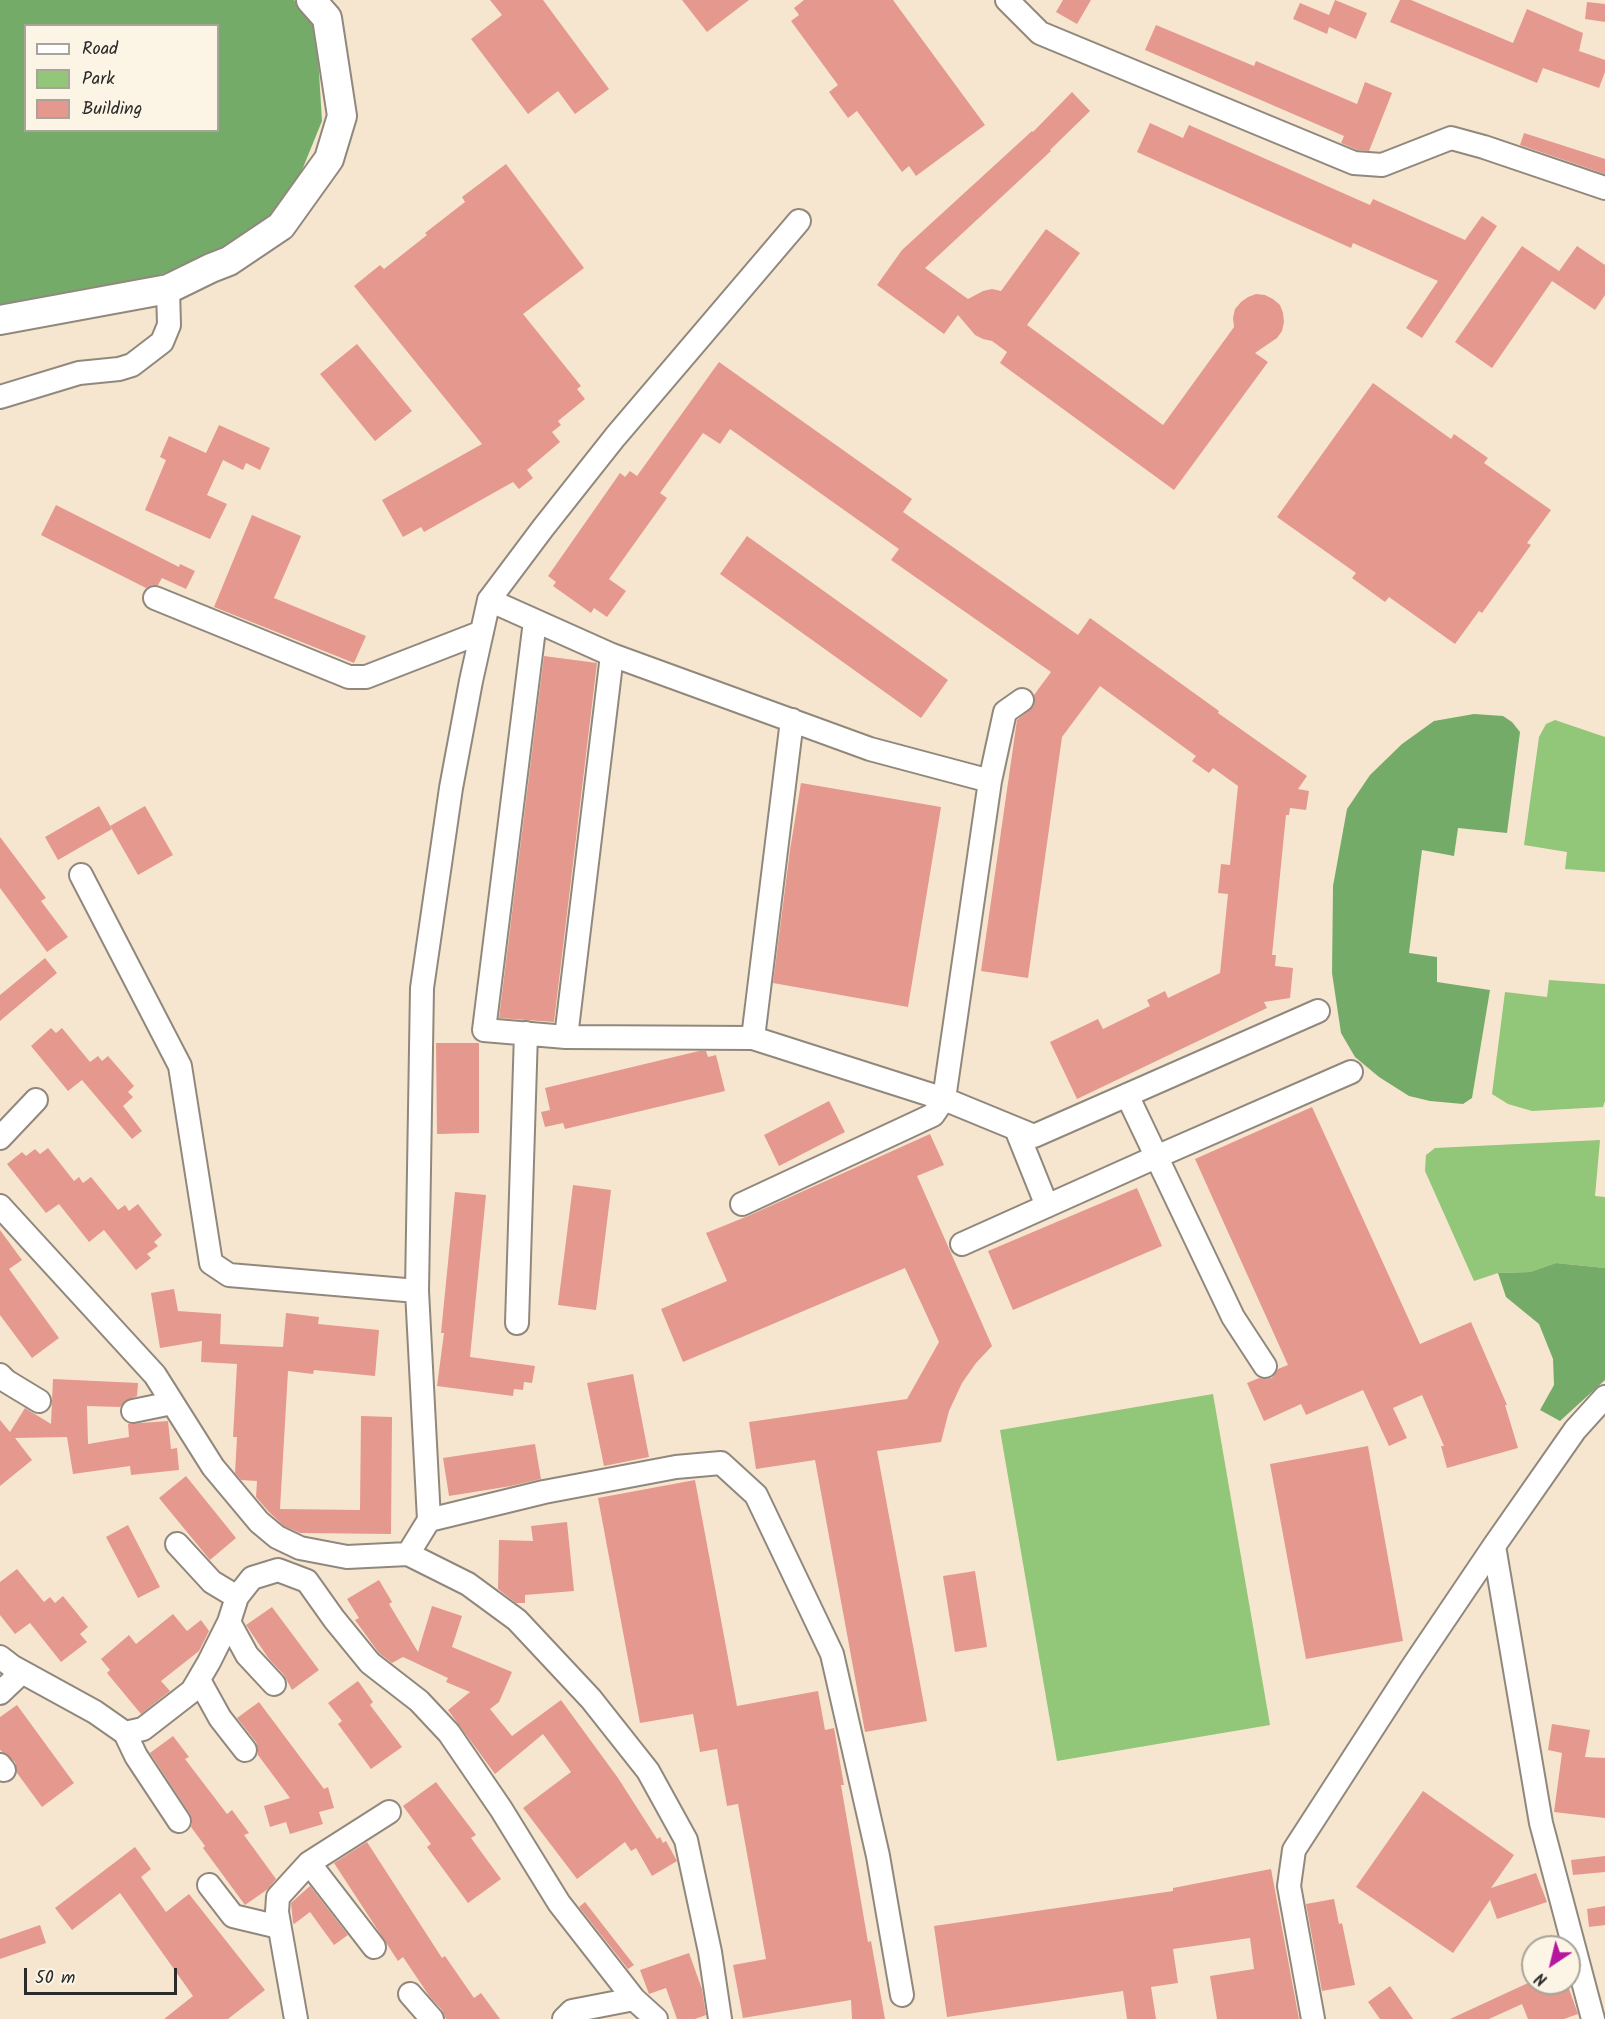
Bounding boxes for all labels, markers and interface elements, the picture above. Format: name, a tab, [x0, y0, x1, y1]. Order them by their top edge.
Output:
legend	[24, 24, 219, 132]
text: Road	[82, 35, 118, 64]
text: Park	[82, 65, 115, 94]
text: Building	[82, 95, 142, 124]
north arrow	[1521, 1935, 1581, 1995]
scale bar	[27, 1956, 180, 1994]
text: 50 m	[35, 1964, 75, 1993]
text: N	[1530, 1965, 1553, 1992]

